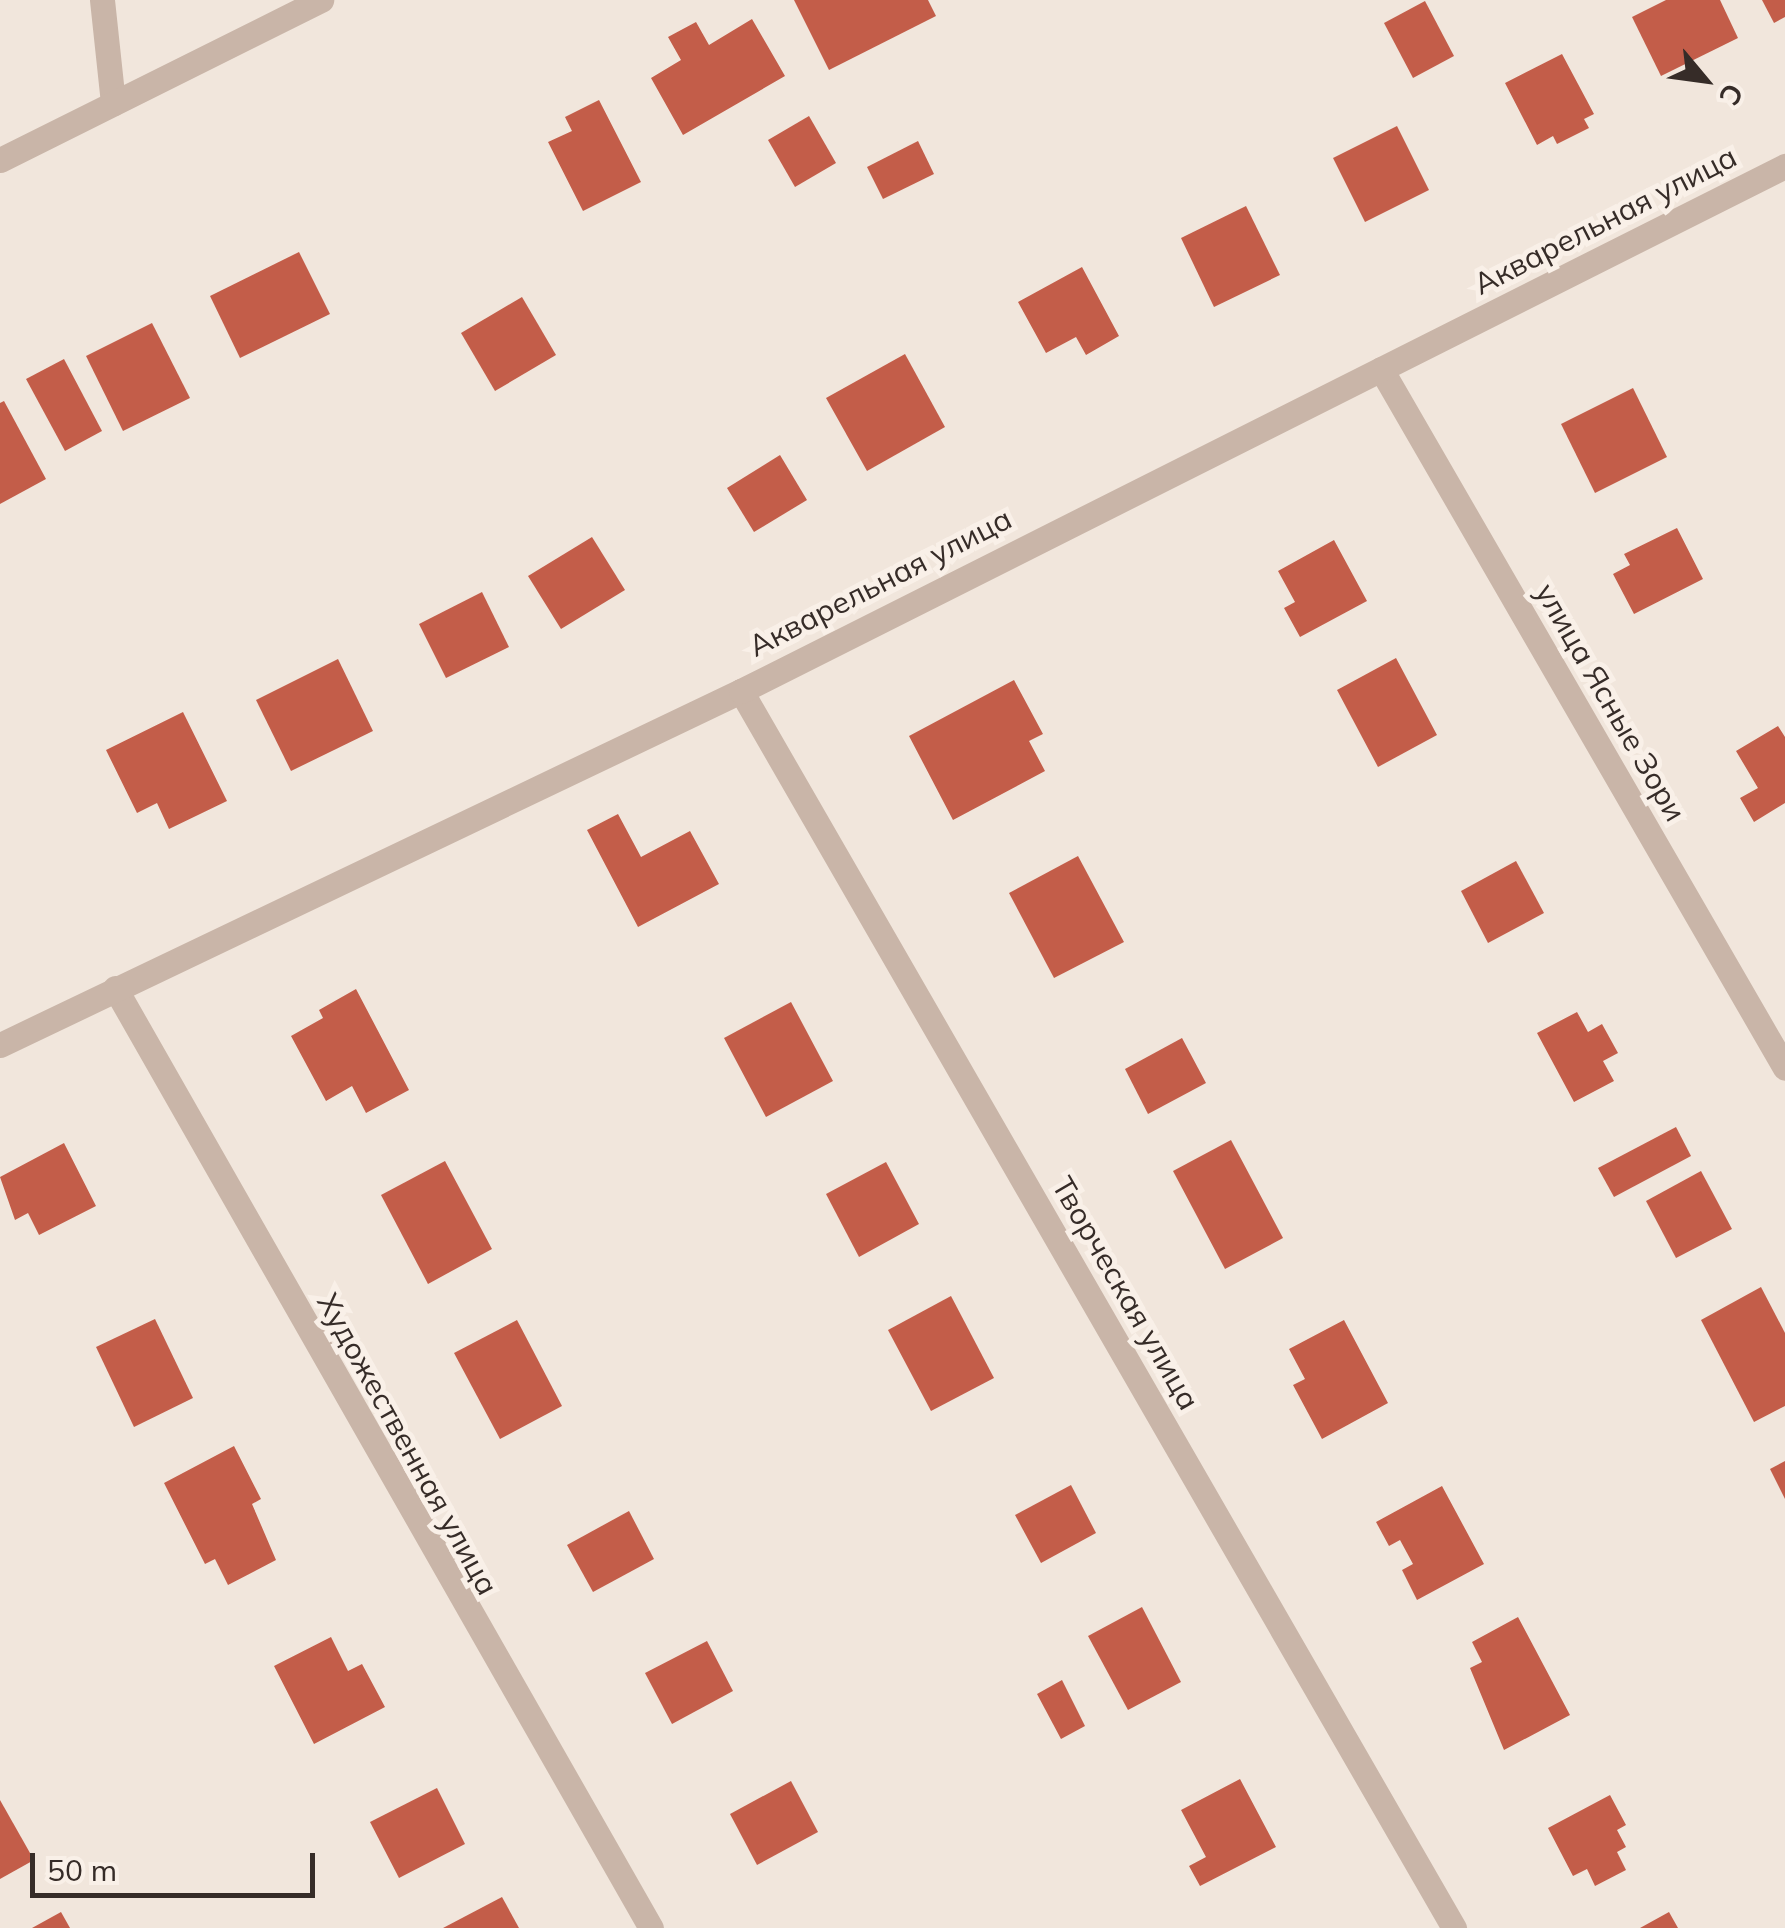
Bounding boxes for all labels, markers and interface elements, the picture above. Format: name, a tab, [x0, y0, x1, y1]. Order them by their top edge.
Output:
north arrow	[1655, 30, 1755, 130]
text: С	[1712, 78, 1752, 112]
street label: Акварельная улица	[1468, 138, 1742, 302]
street label: Акварельная улица	[743, 500, 1017, 664]
street label: улица Ясные Зори	[1528, 577, 1694, 827]
street label: Творческая улица	[1045, 1170, 1207, 1416]
street label: Художественная улица	[310, 1287, 506, 1601]
scale bar	[35, 1833, 320, 1895]
text: 50 m	[47, 1851, 117, 1889]

